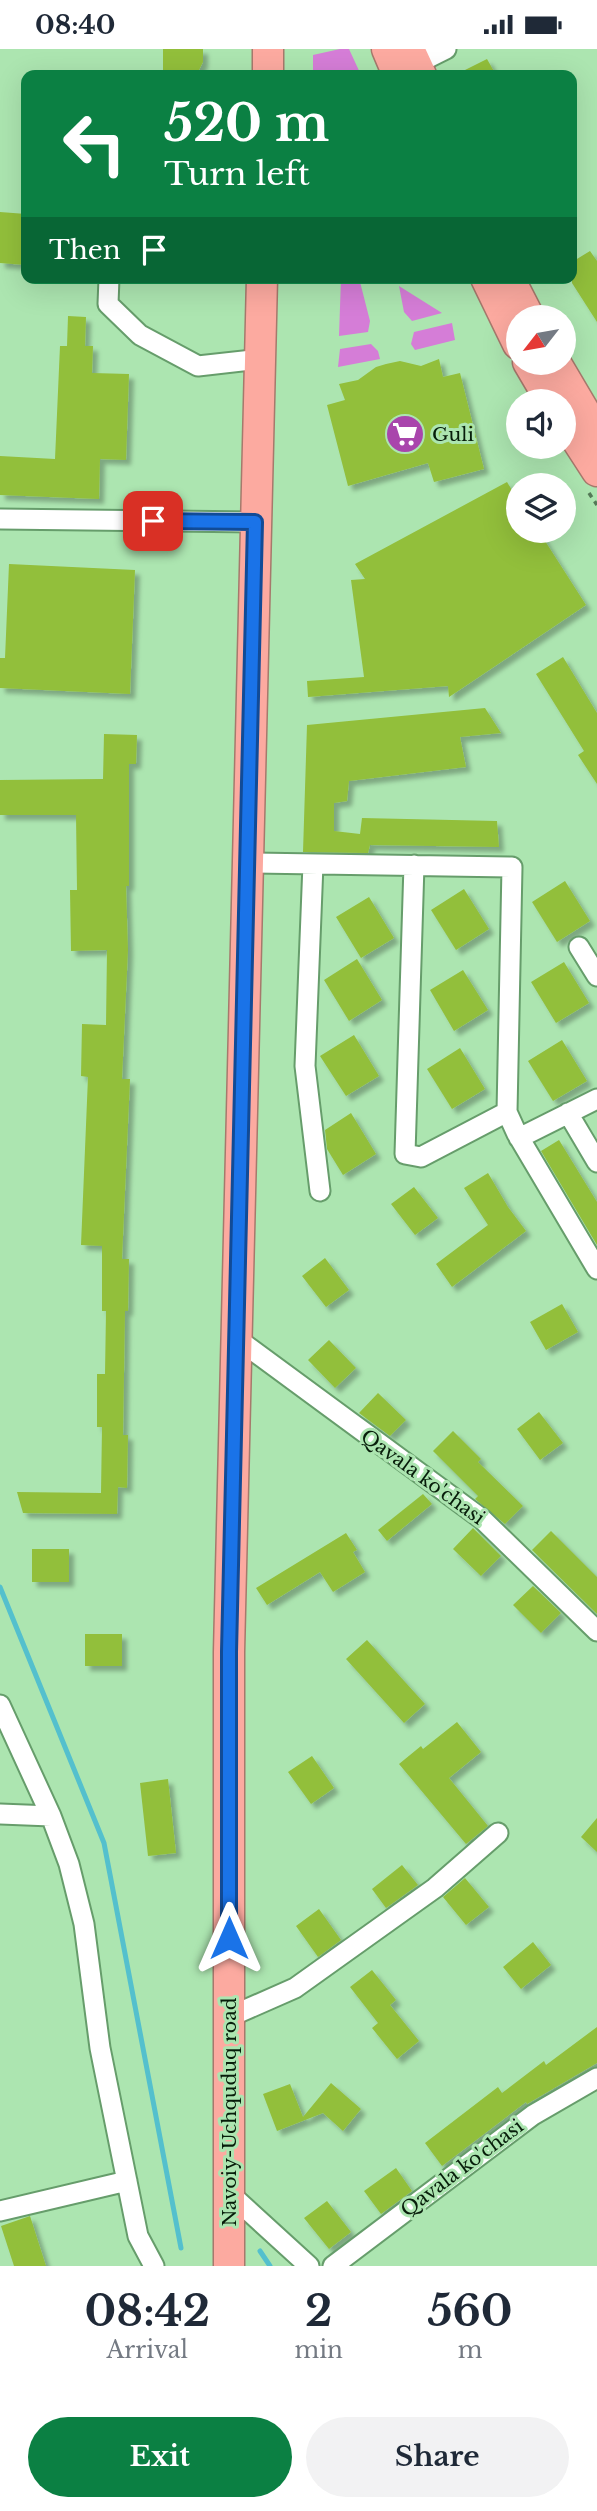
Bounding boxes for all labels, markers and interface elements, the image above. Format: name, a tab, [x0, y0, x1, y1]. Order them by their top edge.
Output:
text: 08:40	[35, 9, 115, 41]
text: 520 m	[164, 93, 329, 154]
icon: left	[49, 98, 140, 189]
text: Turn left	[164, 154, 310, 194]
icon: arrive	[135, 231, 173, 269]
text: Then	[49, 234, 121, 266]
north arrow	[506, 305, 576, 375]
map controls	[506, 305, 576, 543]
button: sound	[506, 389, 576, 459]
supermarket icon: Guli	[384, 413, 426, 455]
place label: Guli	[432, 423, 474, 446]
button: layers	[506, 473, 576, 543]
pin	[123, 491, 183, 551]
icon: arrive	[134, 502, 172, 540]
street label: Qavala ko'chasi	[357, 1424, 490, 1530]
position arrow	[192, 1901, 266, 1975]
street label: Navoiy-Uchquduq road	[218, 1997, 241, 2227]
street label: Qavala ko'chasi	[396, 2114, 528, 2222]
text: 08:42	[85, 2285, 210, 2337]
text: 2	[305, 2285, 332, 2337]
text: 560	[427, 2285, 512, 2337]
text: Arrival	[107, 2336, 188, 2364]
text: min	[295, 2336, 343, 2364]
text: m	[458, 2336, 482, 2364]
button: Exit	[28, 2417, 292, 2497]
button: Share	[306, 2417, 569, 2497]

